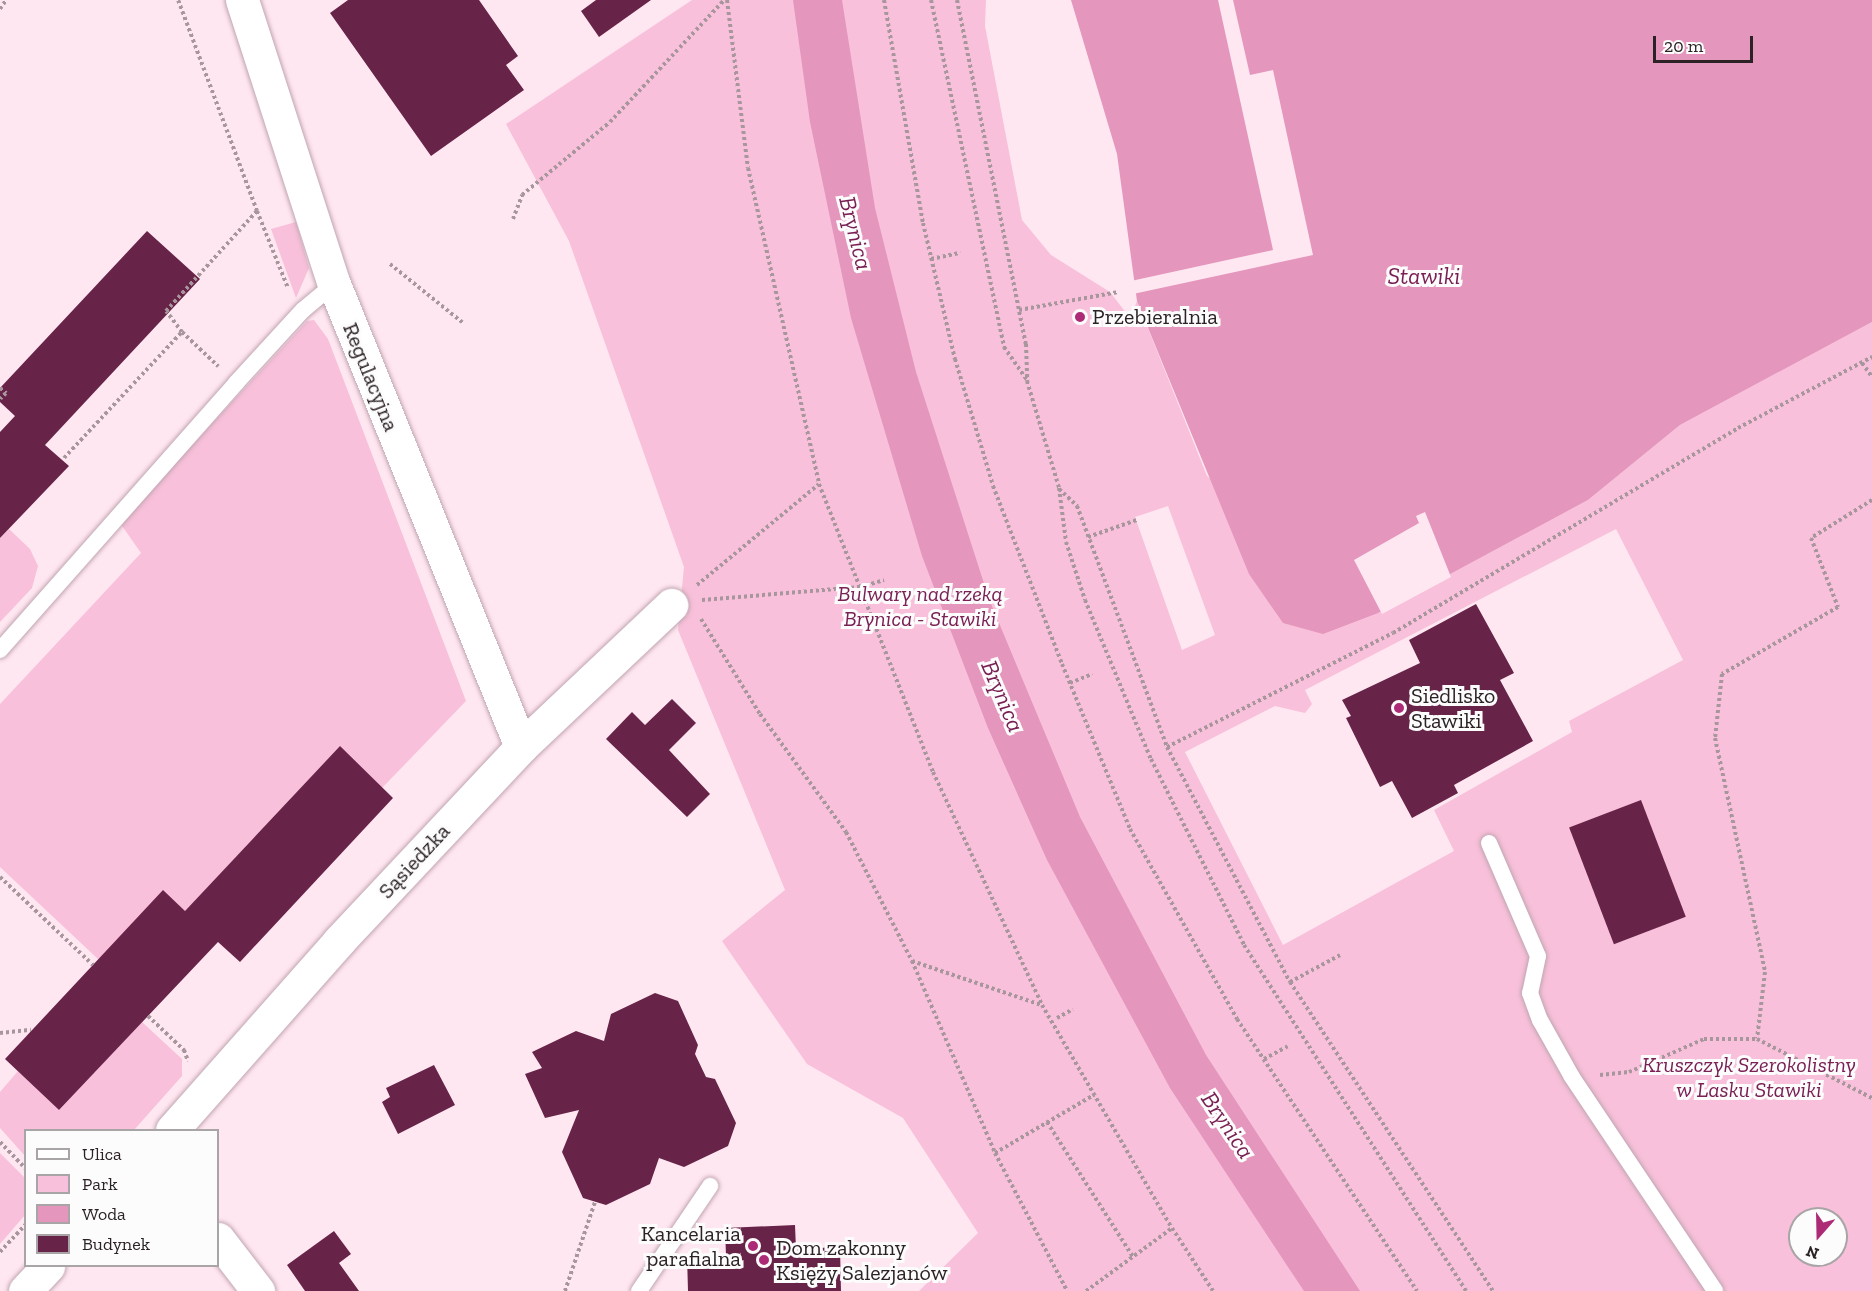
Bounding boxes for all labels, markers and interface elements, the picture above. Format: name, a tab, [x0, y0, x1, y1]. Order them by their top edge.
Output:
scale bar	[1656, 24, 1756, 62]
text: 20 m	[1664, 35, 1703, 57]
water label: Brynica	[833, 193, 879, 273]
water label: Stawiki	[1388, 262, 1460, 290]
place label: Przebieralnia	[1092, 304, 1218, 330]
marker: Przebieralnia	[1073, 310, 1087, 324]
street label: Regulacyjna	[337, 319, 405, 435]
park label: Bulwary nad rzeką Brynica - Stawiki	[837, 580, 1003, 632]
water label: Brynica	[975, 656, 1031, 736]
place label: Siedlisko Stawiki	[1411, 682, 1495, 734]
marker: Siedlisko Stawiki	[1392, 701, 1406, 715]
street label: Sąsiedzka	[373, 818, 455, 904]
park label: Kruszczyk Szerokolistny w Lasku Stawiki	[1642, 1051, 1856, 1102]
water label: Brynica	[1195, 1086, 1261, 1164]
legend	[24, 1129, 219, 1267]
text: Ulica	[82, 1143, 122, 1165]
text: Park	[82, 1173, 118, 1195]
text: Woda	[82, 1203, 126, 1225]
north arrow	[1788, 1207, 1848, 1267]
place label: Kancelaria parafialna	[641, 1220, 741, 1272]
text: Budynek	[82, 1233, 150, 1255]
place label: Dom zakonny Księży Salezjanów	[776, 1234, 948, 1286]
marker: Kancelaria parafialna	[746, 1239, 760, 1253]
text: N	[1803, 1241, 1821, 1264]
marker: Dom zakonny Księży Salezjanów	[757, 1253, 771, 1267]

